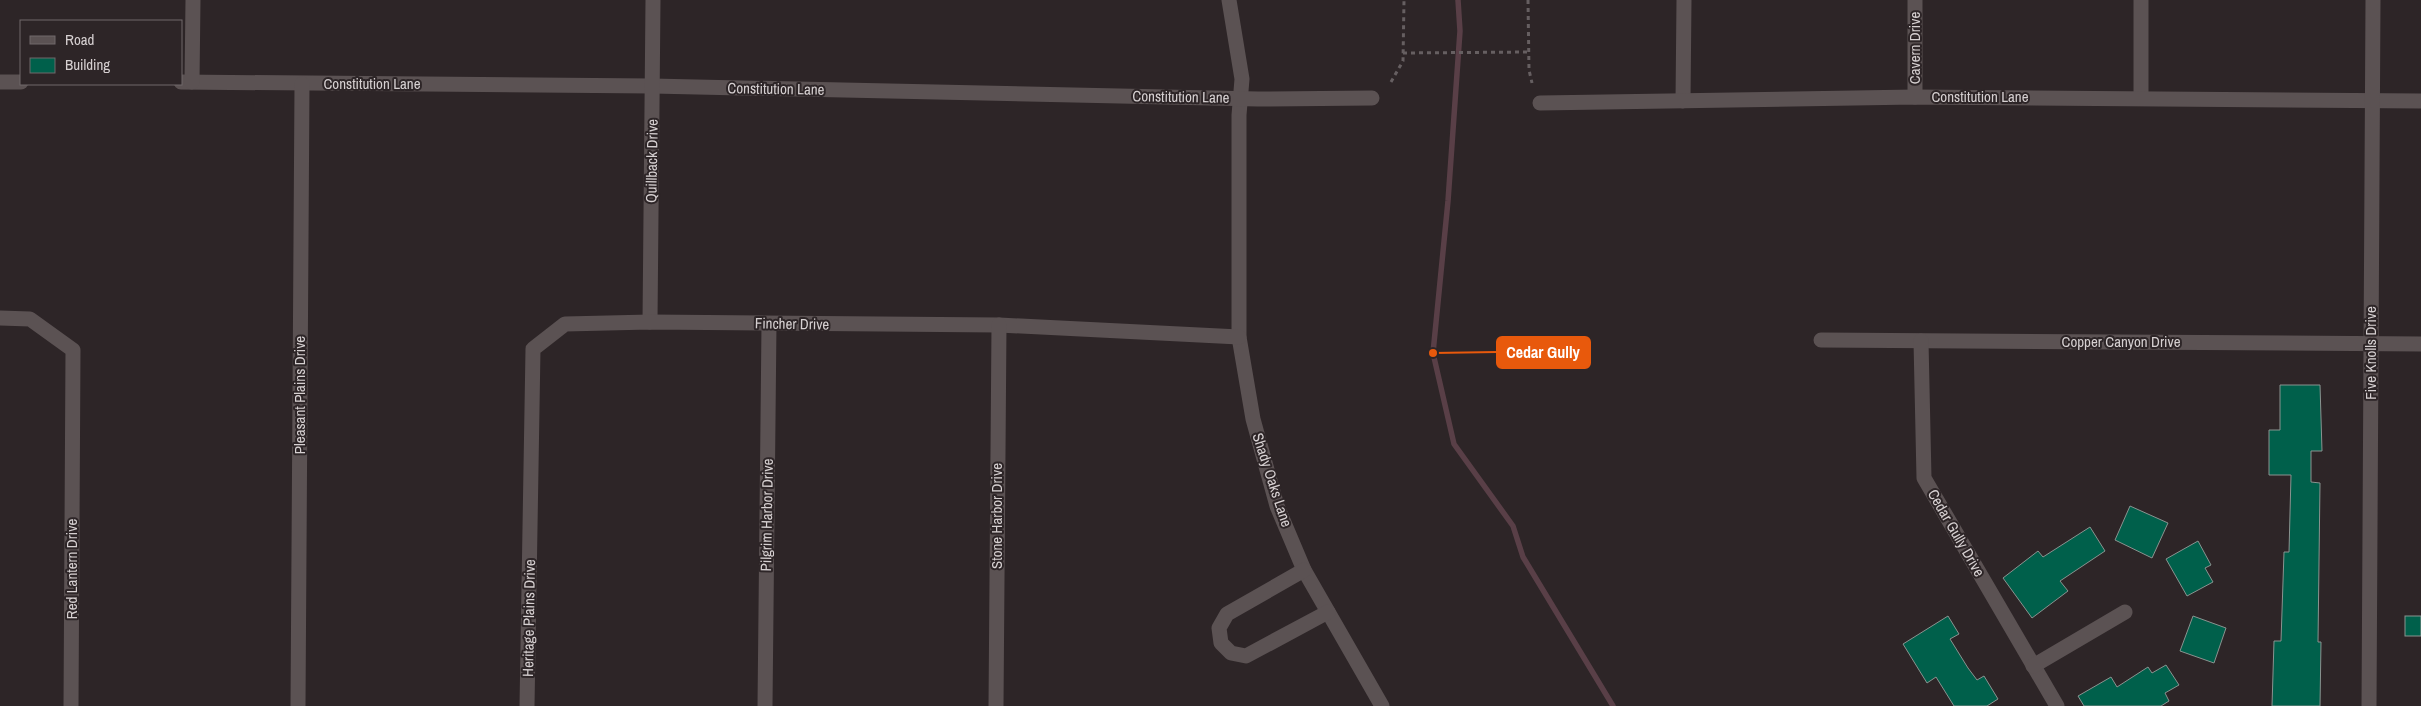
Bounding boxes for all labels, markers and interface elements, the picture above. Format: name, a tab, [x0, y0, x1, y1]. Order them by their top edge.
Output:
street label: Cavern Drive	[1904, 12, 1925, 84]
legend	[20, 20, 182, 85]
text: Road	[65, 29, 94, 50]
text: Building	[65, 54, 110, 75]
street label: Constitution Lane	[323, 73, 421, 94]
street label: Constitution Lane	[727, 77, 825, 100]
street label: Constitution Lane	[1132, 85, 1230, 108]
street label: Constitution Lane	[1931, 86, 2029, 107]
street label: Quillback Drive	[640, 119, 663, 203]
street label: Five Knolls Drive	[2360, 306, 2381, 400]
street label: Fincher Drive	[755, 312, 830, 335]
street label: Copper Canyon Drive	[2062, 331, 2181, 352]
street label: Pleasant Plains Drive	[289, 336, 310, 454]
callout: Cedar Gully	[1497, 337, 1590, 368]
text: Cedar Gully	[1506, 341, 1581, 363]
street label: Shady Oaks Lane	[1247, 430, 1298, 530]
street label: Pilgrim Harbor Drive	[755, 458, 778, 572]
street label: Stone Harbor Drive	[986, 463, 1007, 569]
street label: Cedar Gully Drive	[1923, 485, 1990, 580]
street label: Red Lantern Drive	[61, 519, 82, 619]
street label: Heritage Plains Drive	[517, 559, 540, 677]

